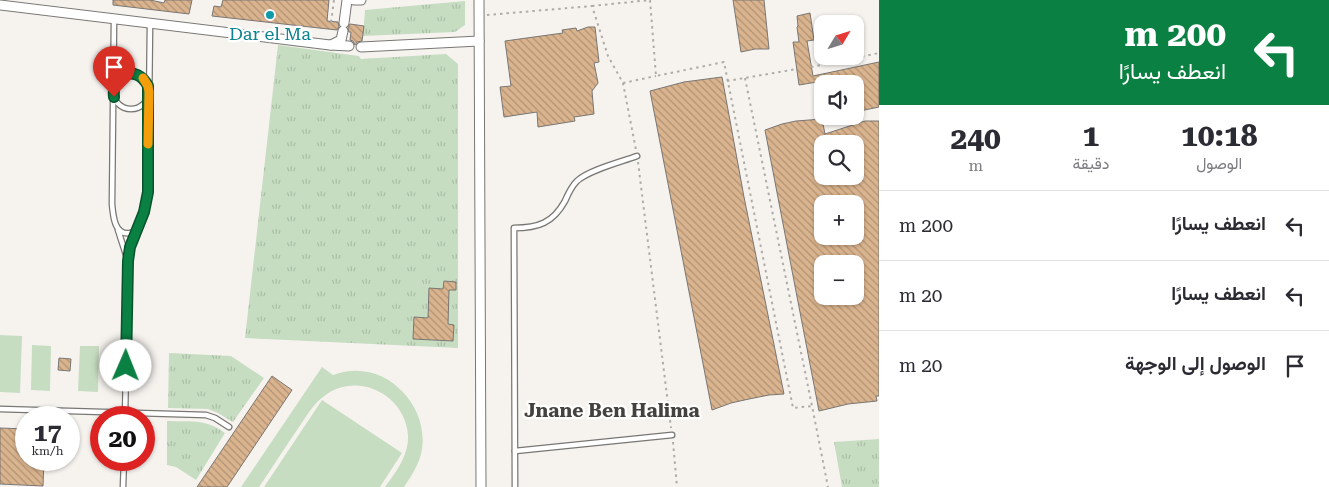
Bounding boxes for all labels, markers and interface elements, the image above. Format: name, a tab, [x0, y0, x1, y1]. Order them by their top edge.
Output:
marker: Dar el Ma	[264, 9, 276, 21]
text: 200 m	[1125, 14, 1226, 55]
north arrow	[814, 15, 864, 65]
map controls	[814, 15, 864, 305]
icon: left	[1244, 20, 1309, 85]
place label: Dar el Ma	[229, 23, 311, 44]
pin	[93, 46, 135, 97]
icon: arrive	[100, 53, 128, 81]
text: انعطف يسارًا	[1119, 59, 1226, 84]
button: sound	[814, 75, 864, 125]
text: 1	[1083, 118, 1099, 153]
text: 10:18	[1181, 118, 1258, 153]
text: 240	[951, 121, 1001, 156]
button: search	[814, 135, 864, 185]
text: دقيقة	[1072, 154, 1109, 173]
text: الوصول	[1196, 154, 1242, 173]
text: m	[968, 156, 983, 175]
button: +	[814, 195, 864, 245]
text: انعطف يسارًا	[1171, 212, 1266, 235]
icon: left	[1281, 212, 1309, 240]
text: 200 m	[899, 214, 953, 237]
button: −	[814, 255, 864, 305]
text: انعطف يسارًا	[1171, 282, 1266, 305]
icon: left	[1281, 282, 1309, 310]
text: 20 m	[899, 284, 942, 307]
position arrow	[99, 339, 151, 391]
text: الوصول إلى الوجهة	[1125, 352, 1266, 375]
icon: arrive	[1281, 352, 1309, 380]
text: 20 m	[899, 354, 942, 377]
district label: Jnane Ben Halima	[524, 399, 700, 422]
speed limit sign: 20	[90, 406, 155, 471]
text: 17	[33, 418, 62, 447]
text: km/h	[31, 444, 64, 458]

